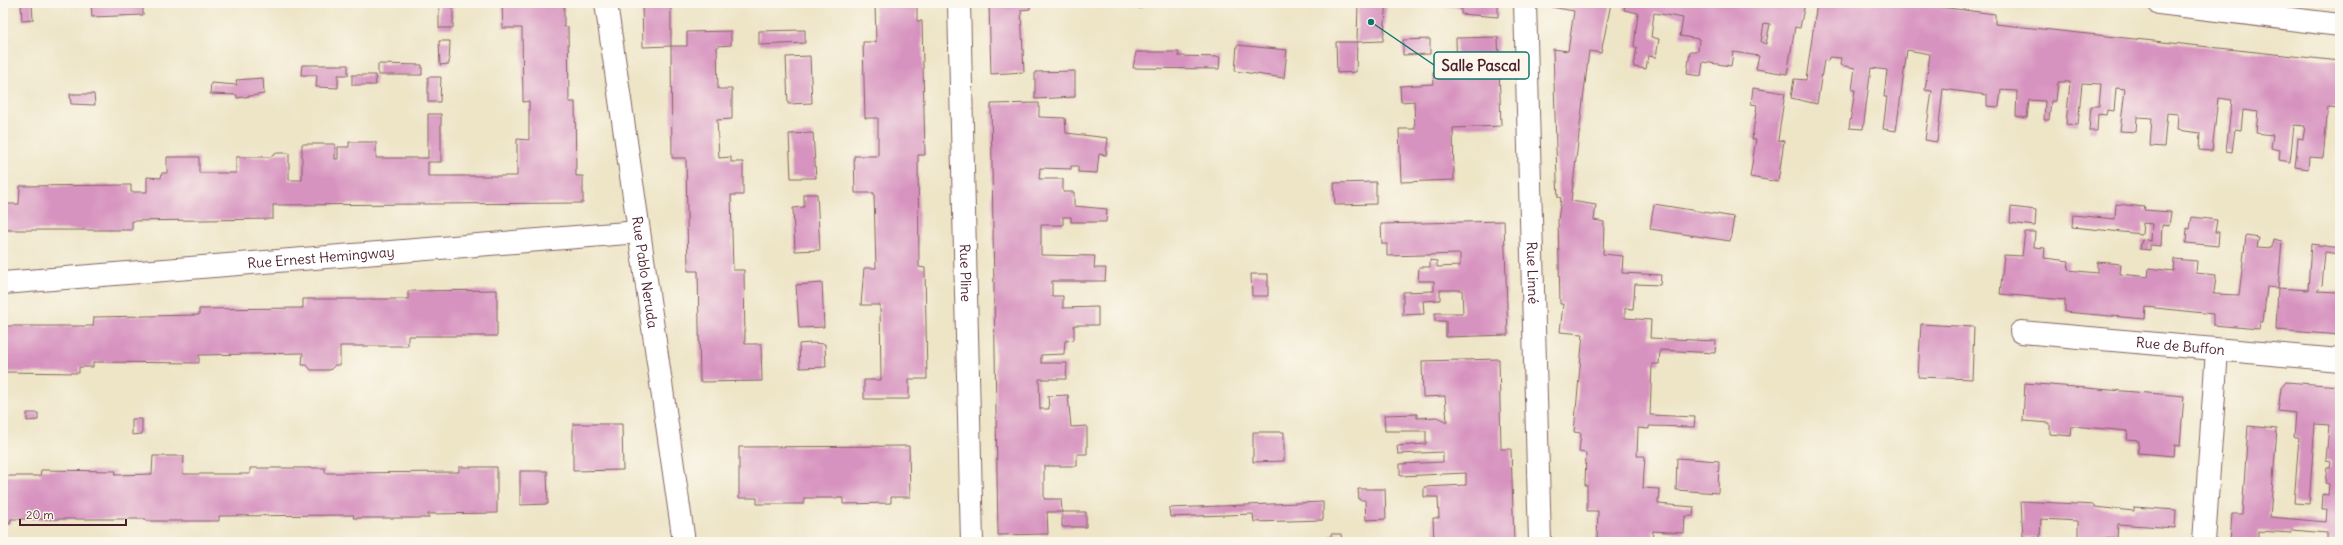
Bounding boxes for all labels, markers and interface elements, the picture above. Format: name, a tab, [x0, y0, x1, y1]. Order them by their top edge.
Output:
callout: Salle Pascal	[1434, 52, 1529, 79]
text: Salle Pascal	[1442, 56, 1520, 75]
street label: Rue Pablo Neruda	[628, 215, 662, 329]
street label: Rue Linné	[1523, 241, 1542, 304]
street label: Rue Ernest Hemingway	[247, 243, 395, 272]
street label: Rue Pline	[956, 244, 975, 302]
street label: Rue de Buffon	[2135, 333, 2226, 359]
scale bar	[20, 501, 126, 527]
text: 20 m	[26, 507, 54, 522]

